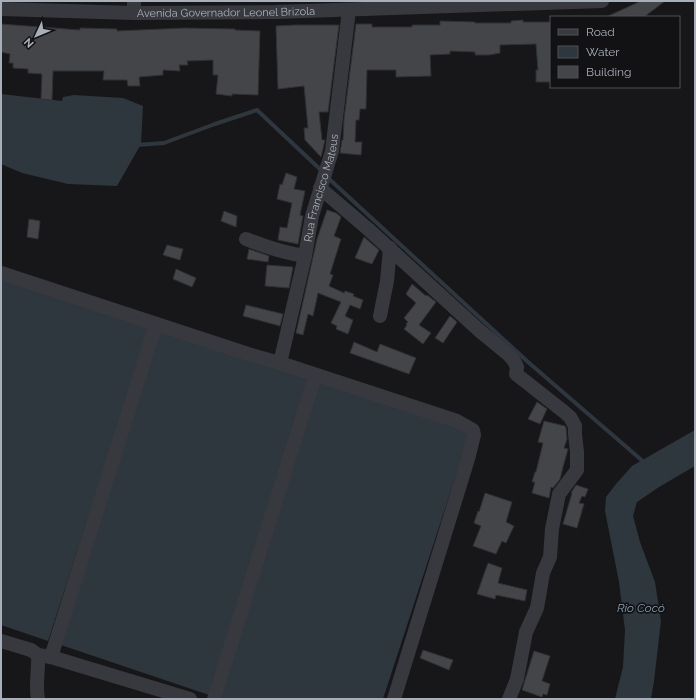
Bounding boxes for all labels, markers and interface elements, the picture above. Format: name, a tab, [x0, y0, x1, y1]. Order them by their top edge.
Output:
street label: Avenida Governador Leonel Brizola	[137, 4, 315, 19]
north arrow	[16, 16, 56, 56]
legend	[550, 16, 680, 88]
text: Road	[586, 25, 615, 39]
text: N	[22, 35, 37, 50]
text: Water	[586, 45, 620, 59]
text: Building	[586, 65, 632, 79]
street label: Rua Francisco Mateus	[301, 133, 341, 243]
water label: Rio Cocó	[617, 601, 665, 615]

